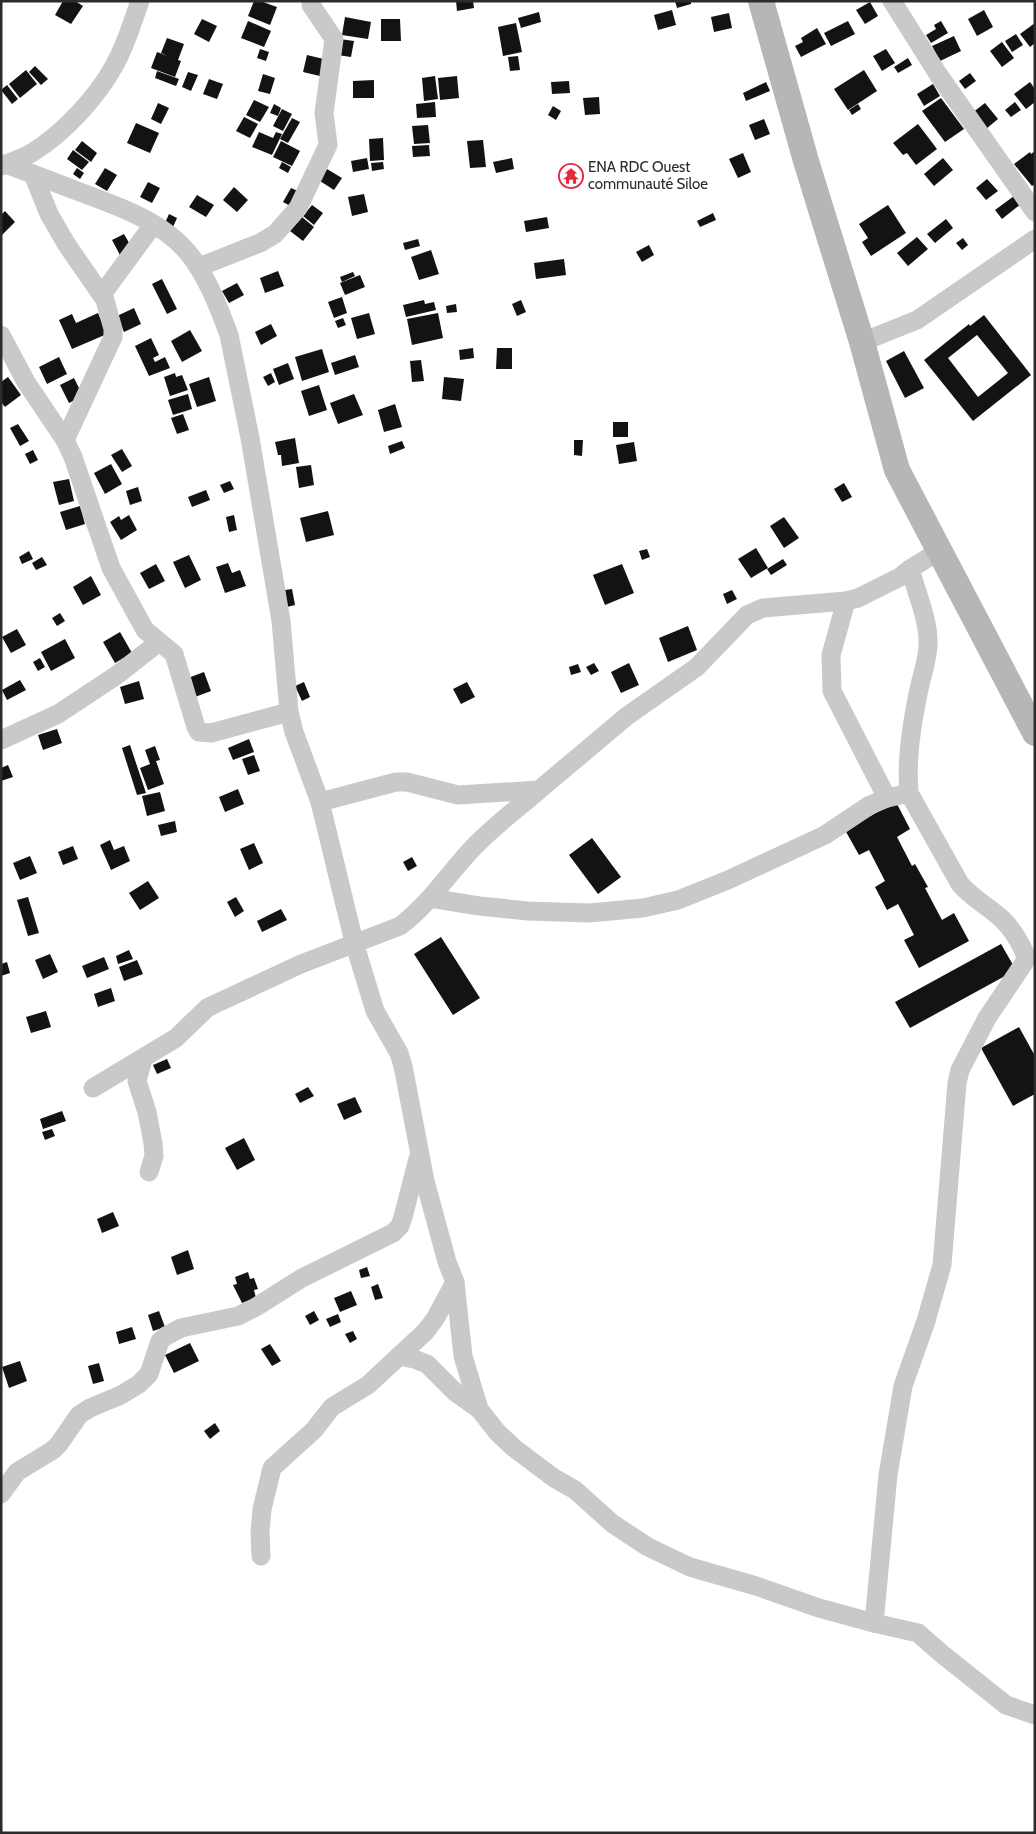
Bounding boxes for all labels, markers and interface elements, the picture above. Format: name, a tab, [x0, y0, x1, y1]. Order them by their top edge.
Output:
place label: ENA RDC Ouest communauté Siloe	[588, 158, 708, 193]
temple icon: ENA RDC Ouest communauté Siloe	[558, 163, 584, 189]

